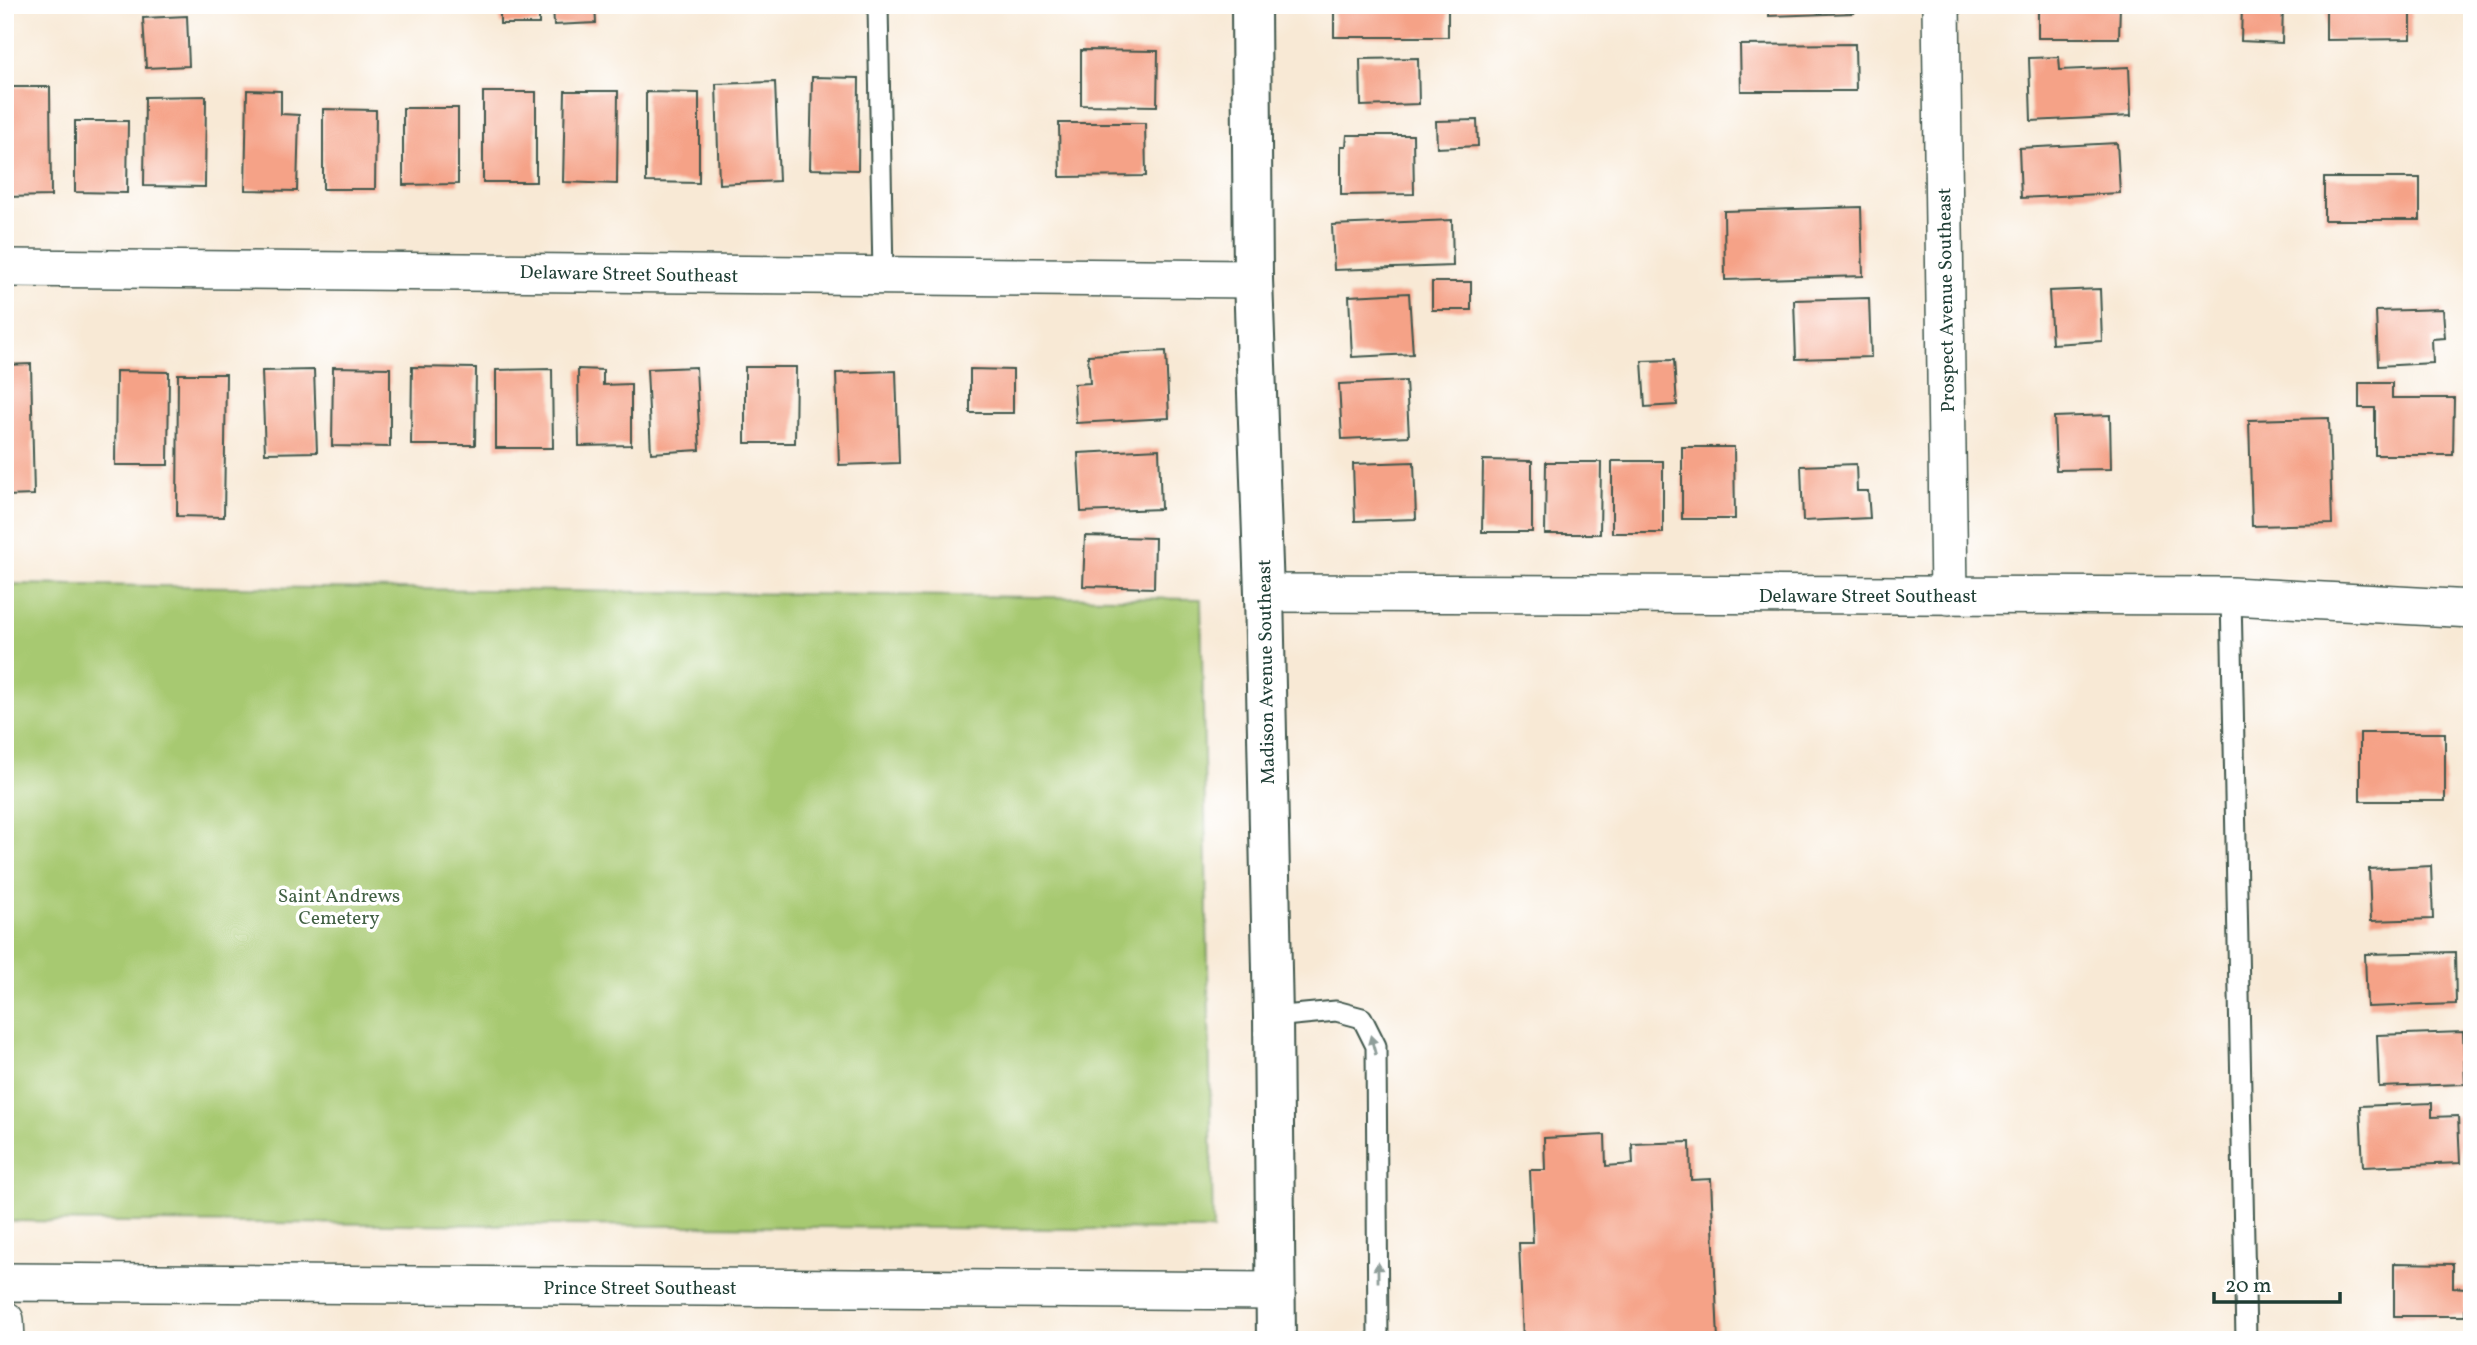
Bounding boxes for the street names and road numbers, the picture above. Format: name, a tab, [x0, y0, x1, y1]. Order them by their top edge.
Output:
street label: Prospect Avenue Southeast	[1932, 187, 1962, 412]
street label: Delaware Street Southeast	[519, 260, 739, 290]
street label: Madison Avenue Southeast	[1252, 559, 1282, 785]
street label: Delaware Street Southeast	[1759, 584, 1978, 610]
street label: Prince Street Southeast	[543, 1276, 737, 1302]

